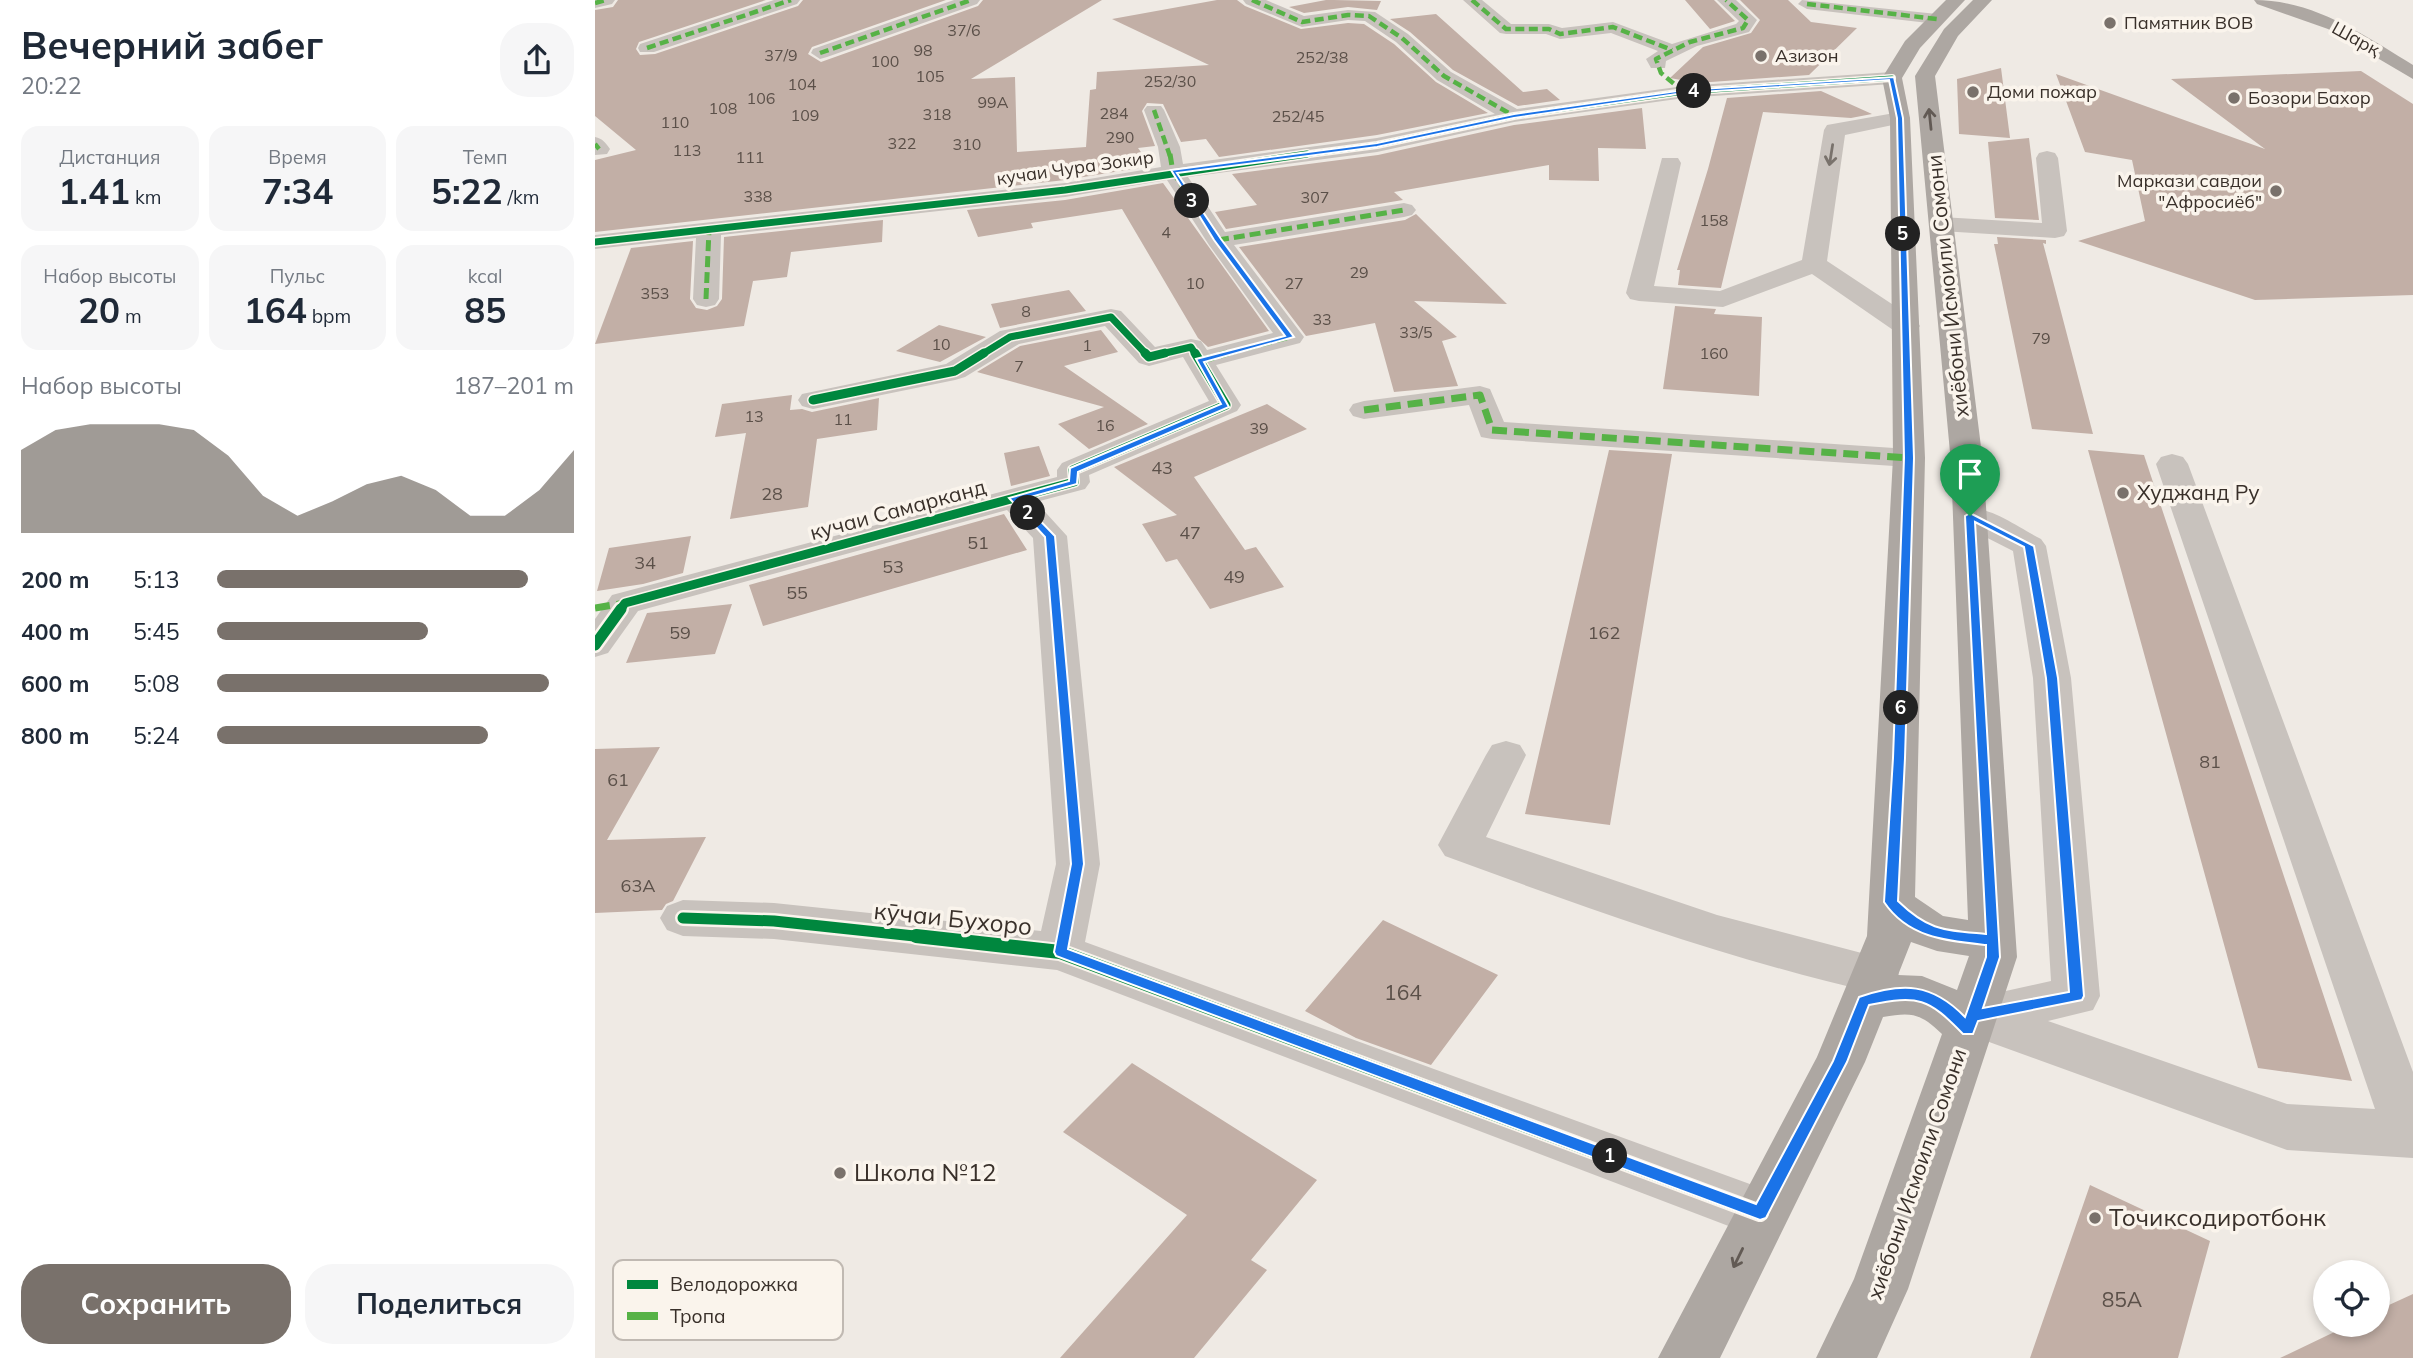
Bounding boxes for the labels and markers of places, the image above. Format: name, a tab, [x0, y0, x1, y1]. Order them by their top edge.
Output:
place label: Памятник ВОВ	[2124, 11, 2253, 34]
marker: Памятник ВОВ	[2102, 15, 2118, 31]
place label: Азизон	[1775, 44, 1838, 67]
marker: Азизон	[1753, 48, 1769, 64]
pin: 4	[1677, 74, 1711, 108]
place label: Доми пожар	[1987, 80, 2097, 103]
marker: Доми пожар	[1965, 84, 1981, 100]
place label: Бозори Бахор	[2248, 86, 2371, 109]
marker: Бозори Бахор	[2226, 90, 2242, 106]
place label: Маркази савдои "Афросиёб"	[2117, 169, 2262, 213]
marker: Маркази савдои "Афросиёб"	[2268, 183, 2284, 199]
pin: 3	[1175, 184, 1209, 218]
pin: 5	[1885, 216, 1921, 252]
pin	[1940, 444, 2000, 516]
place label: Худжанд Ру	[2137, 479, 2260, 505]
marker: Худжанд Ру	[2115, 485, 2131, 501]
pin: 2	[1011, 496, 1045, 530]
pin: 6	[1883, 690, 1919, 726]
pin: 1	[1593, 1138, 1627, 1174]
place label: Школа №12	[854, 1157, 996, 1187]
marker: Школа №12	[832, 1165, 848, 1181]
place label: Точиксодиротбонк	[2109, 1202, 2326, 1232]
marker: Точиксодиротбонк	[2087, 1210, 2103, 1226]

